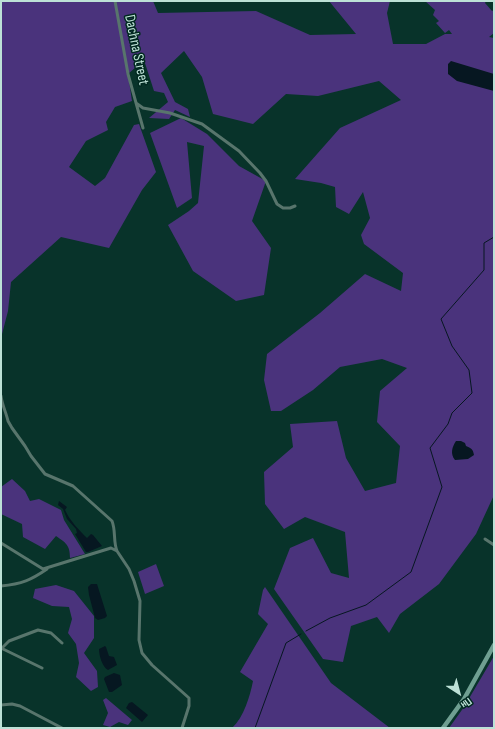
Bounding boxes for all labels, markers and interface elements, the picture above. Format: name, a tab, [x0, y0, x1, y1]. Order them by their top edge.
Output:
street label: Dachna Street	[120, 13, 152, 87]
north arrow	[439, 673, 479, 713]
text: Пн	[458, 695, 474, 711]

